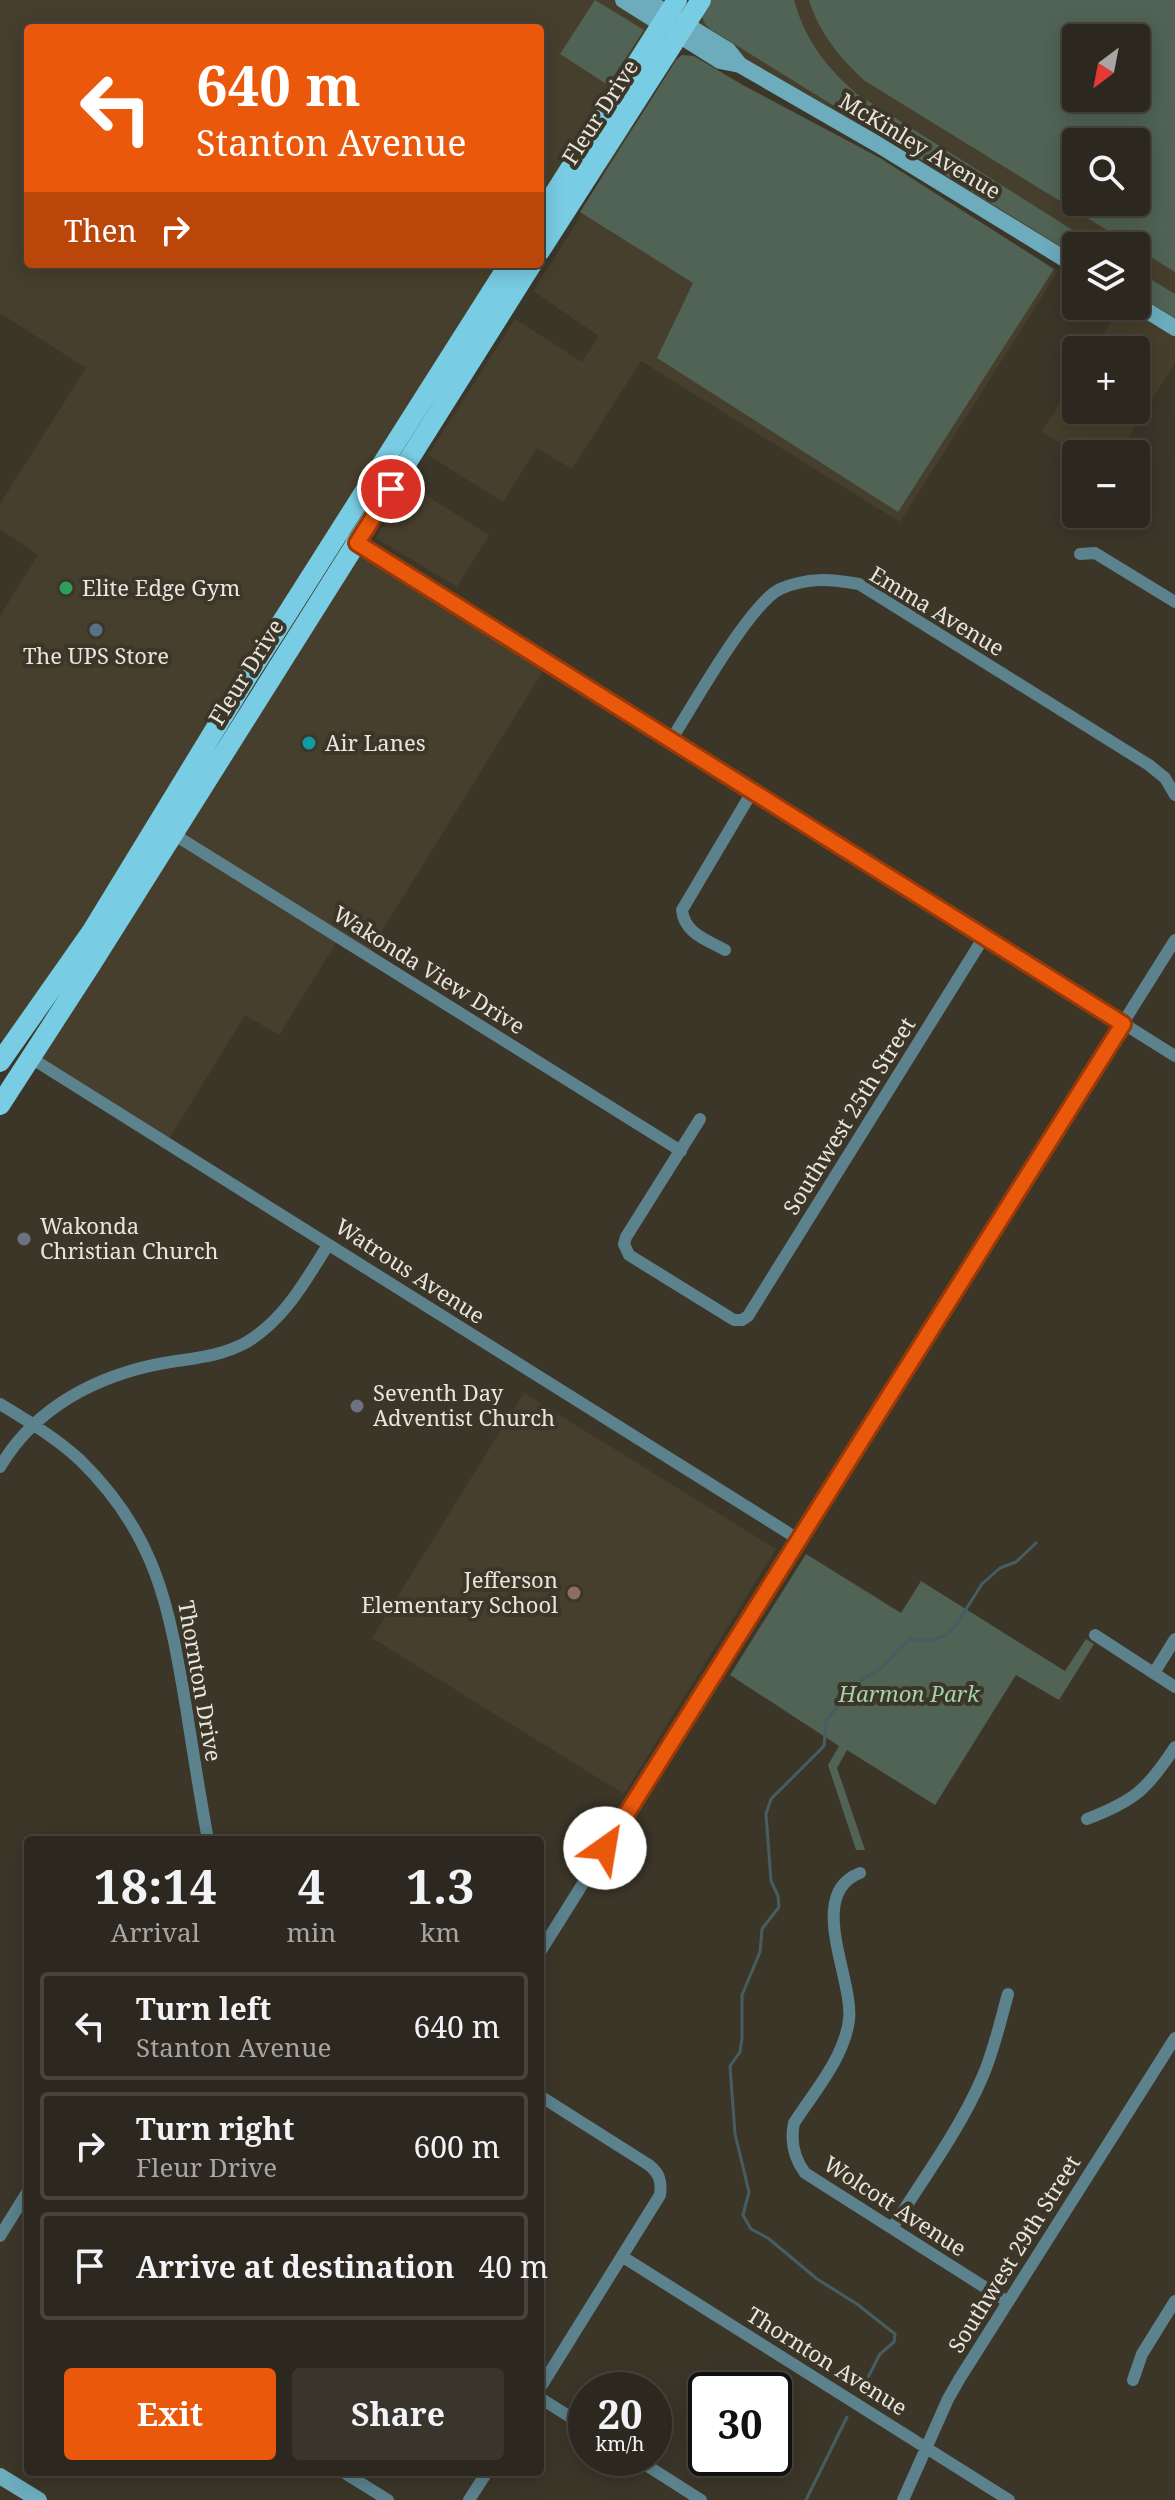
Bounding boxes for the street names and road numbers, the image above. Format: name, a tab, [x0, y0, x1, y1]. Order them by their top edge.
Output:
street label: Fleur Drive	[554, 53, 644, 170]
street label: McKinley Avenue	[834, 85, 1007, 205]
street label: Emma Avenue	[865, 558, 1010, 662]
street label: Fleur Drive	[201, 613, 290, 730]
street label: Wakonda View Drive	[328, 898, 531, 1040]
street label: Southwest 25th Street	[775, 1011, 921, 1220]
street label: Watrous Avenue	[330, 1210, 491, 1330]
street label: Thornton Drive	[172, 1598, 230, 1764]
street label: Wolcott Avenue	[818, 2148, 973, 2263]
street label: Southwest 29th Street	[940, 2149, 1086, 2358]
street label: Thornton Avenue	[742, 2299, 913, 2422]

